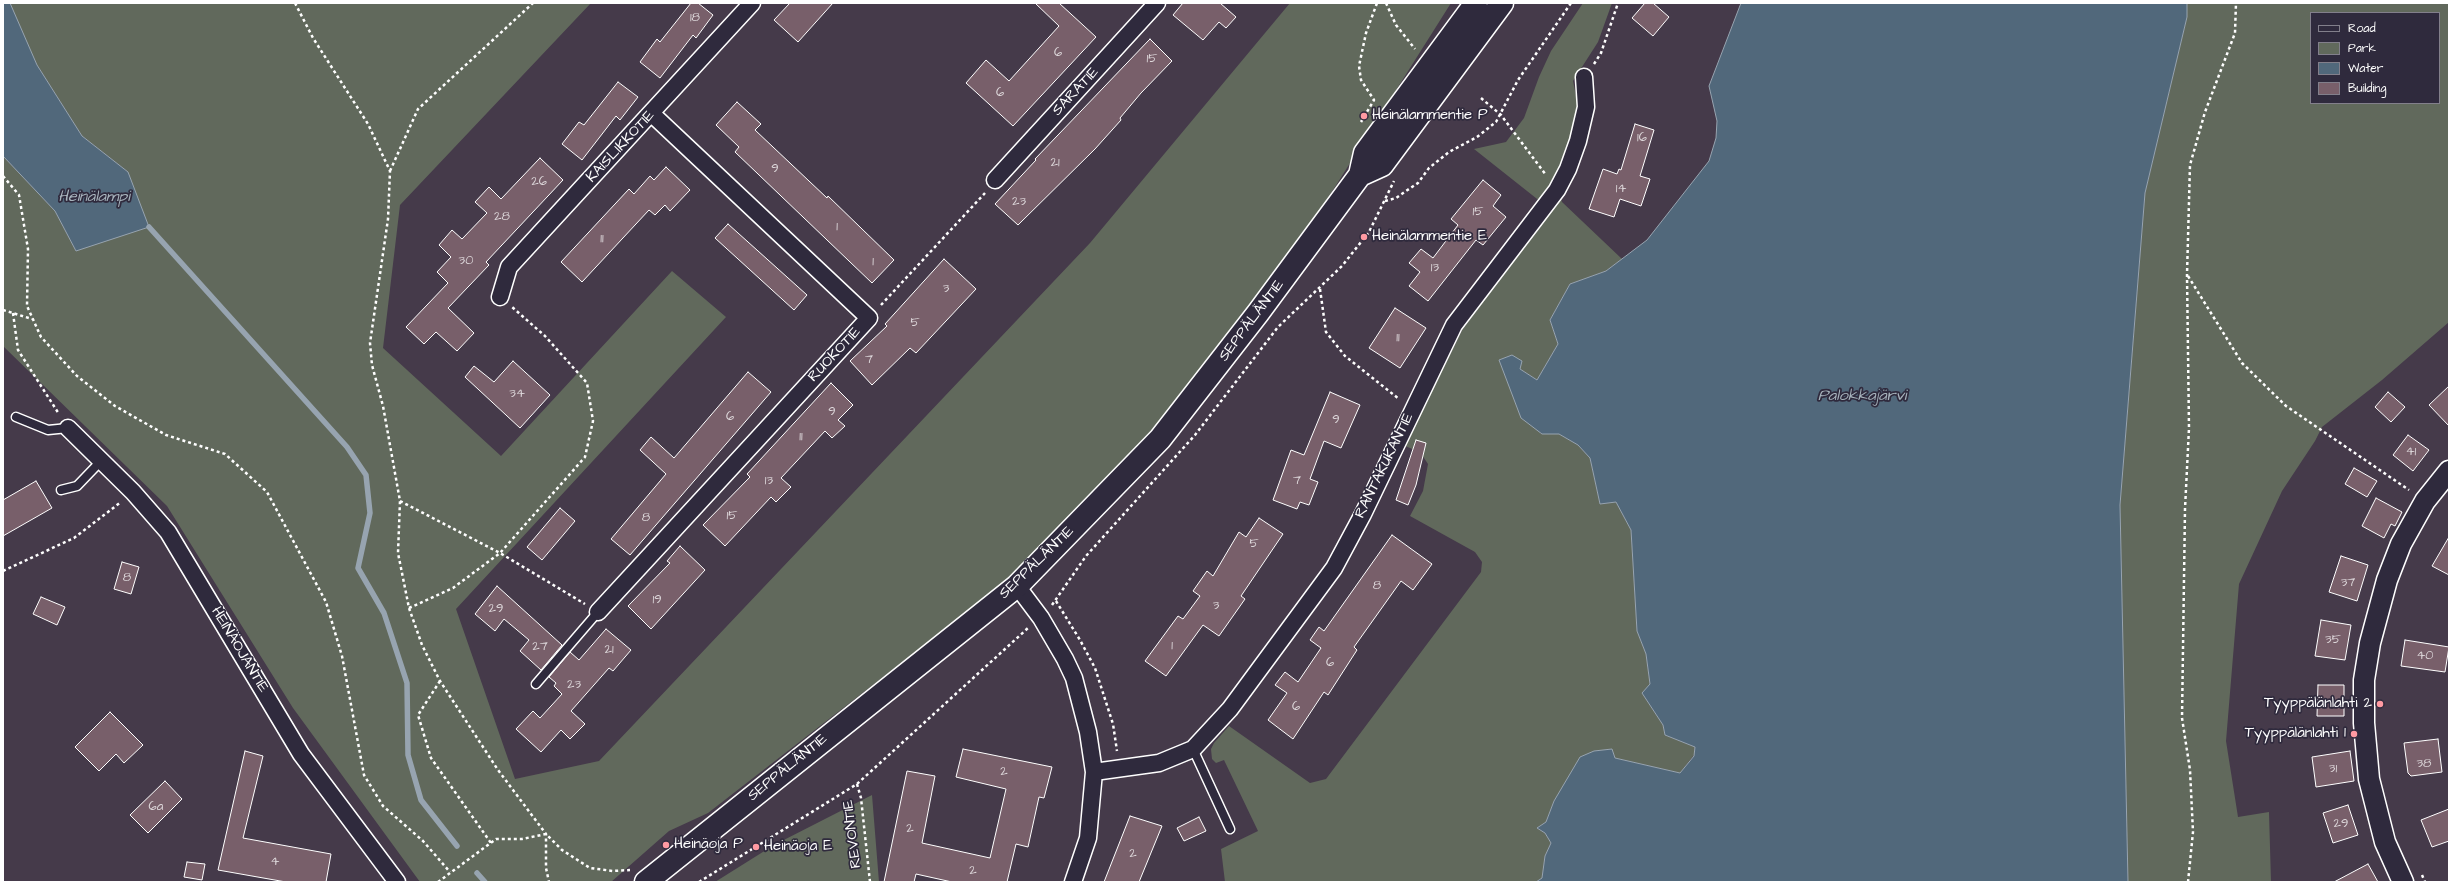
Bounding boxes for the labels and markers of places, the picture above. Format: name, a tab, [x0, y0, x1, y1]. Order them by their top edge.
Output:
place label: Heinälammentie P	[1372, 107, 1488, 125]
marker: Heinälammentie P	[1359, 111, 1369, 121]
place label: Heinälammentie E	[1372, 228, 1487, 246]
marker: Heinälammentie E	[1359, 232, 1369, 242]
place label: Tyyppälänlahti 2	[2264, 695, 2372, 713]
marker: Tyyppälänlahti 2	[2375, 699, 2385, 709]
place label: Tyyppälänlahti 1	[2245, 725, 2346, 743]
marker: Tyyppälänlahti 1	[2349, 729, 2359, 739]
place label: Heinäoja P	[674, 836, 743, 854]
place label: Heinäoja E	[764, 838, 832, 856]
marker: Heinäoja P	[661, 840, 671, 850]
marker: Heinäoja E	[751, 842, 761, 852]

